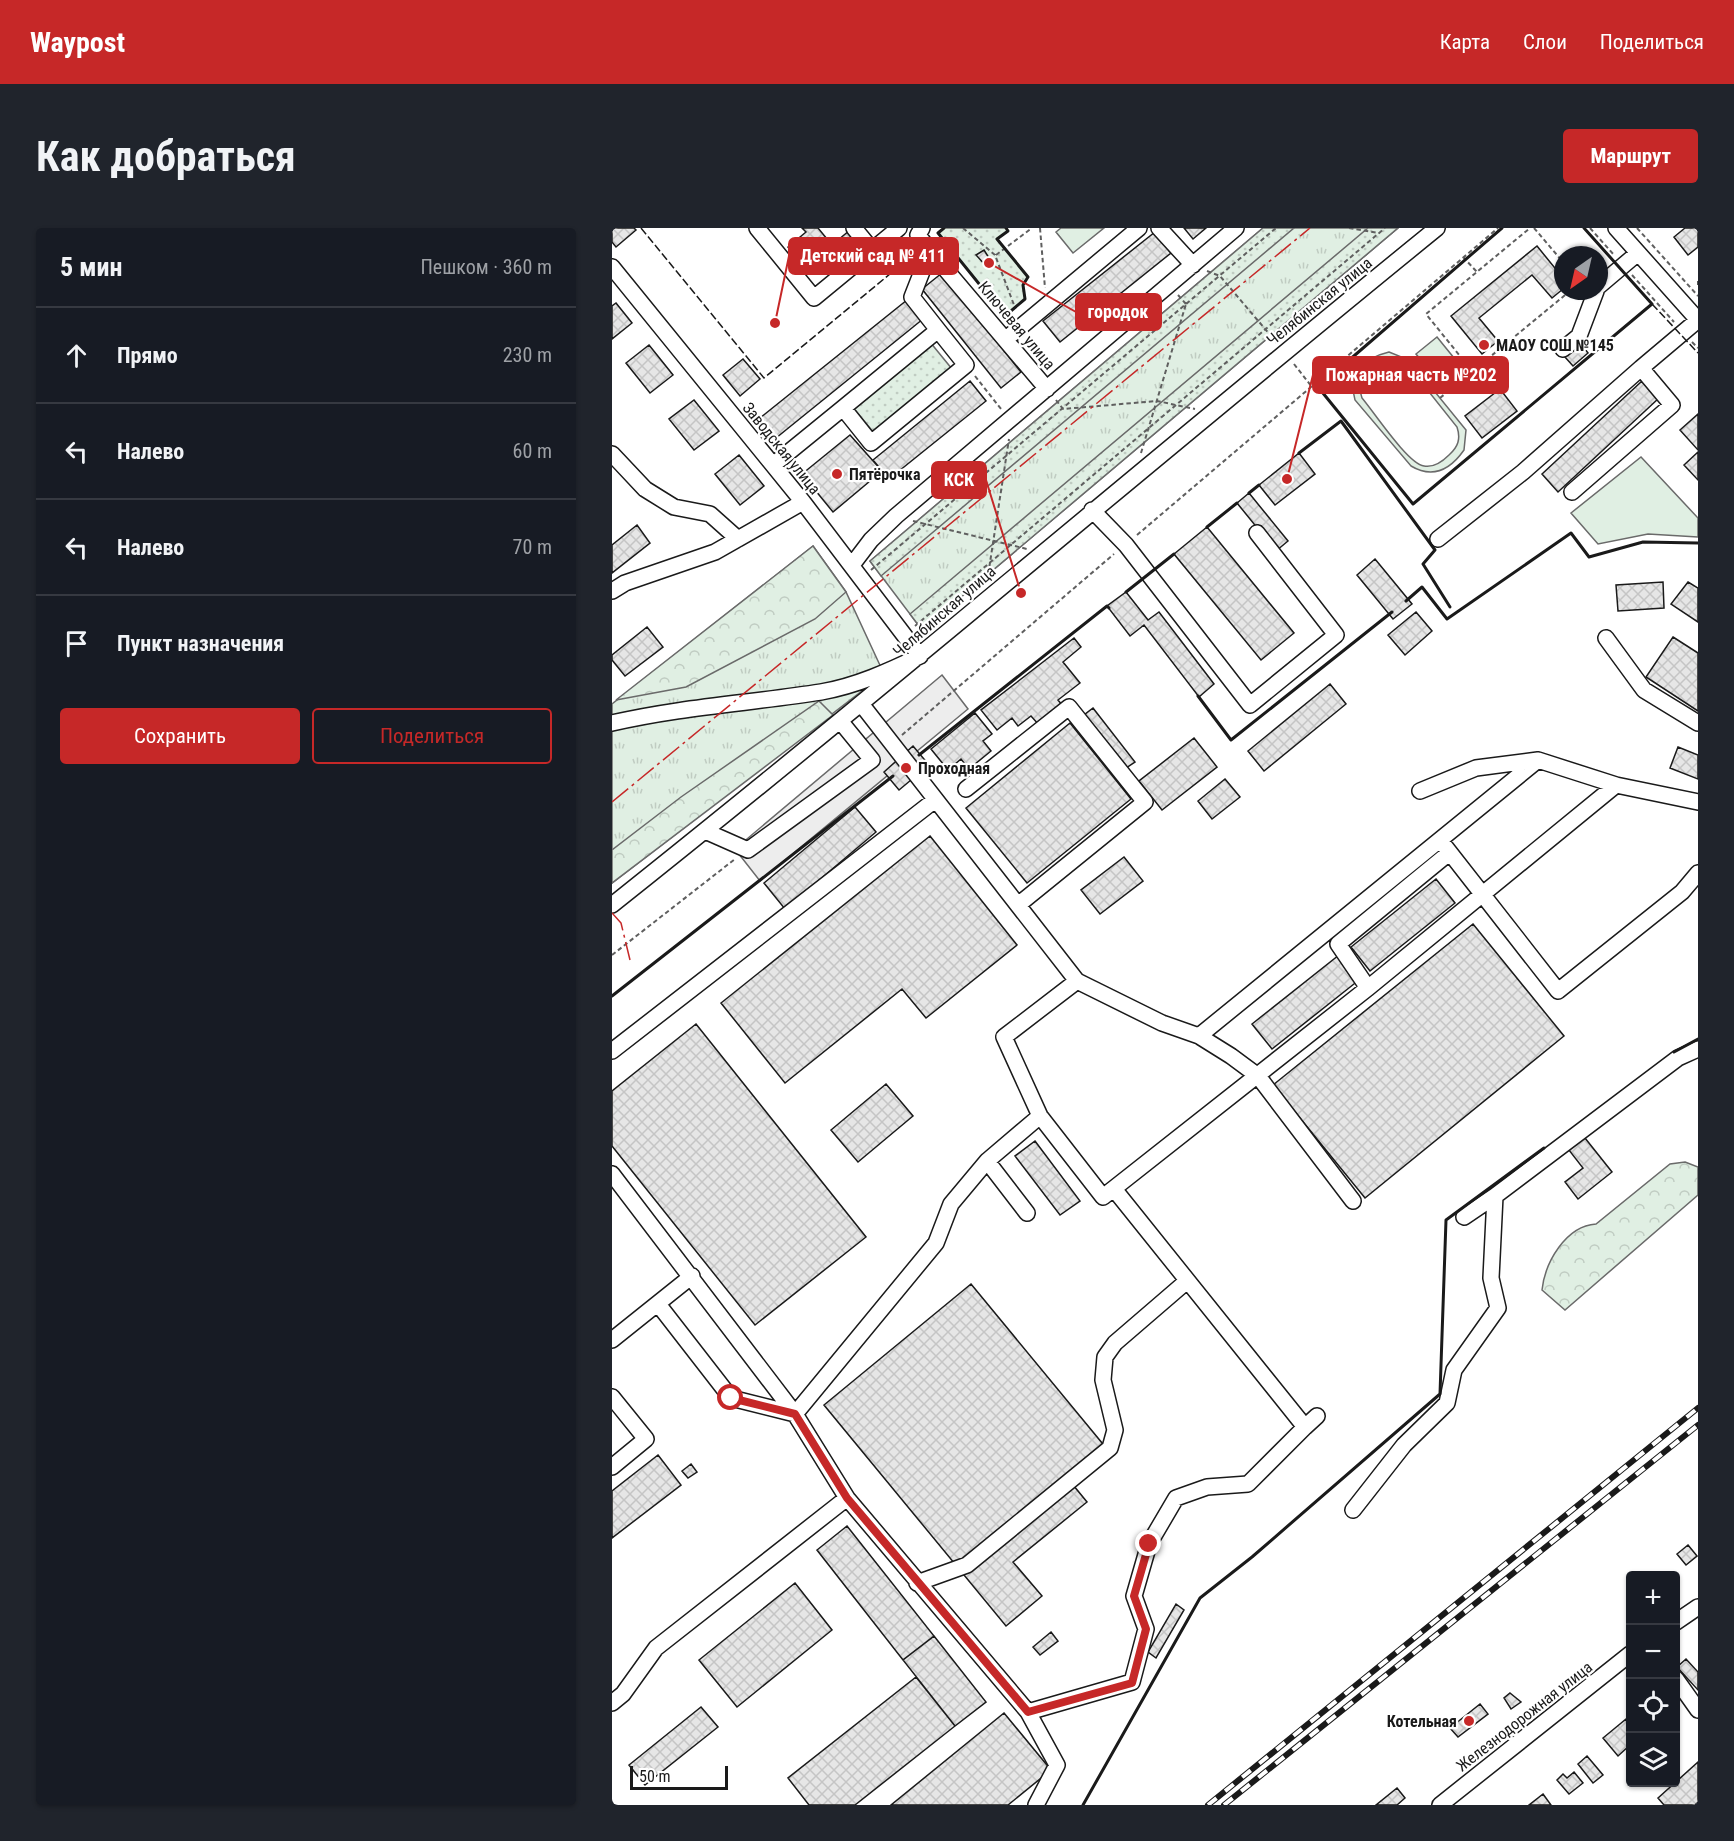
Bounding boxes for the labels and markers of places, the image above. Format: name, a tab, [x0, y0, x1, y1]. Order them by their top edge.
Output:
callout: Детский сад № 411	[789, 238, 958, 274]
callout: городок	[1076, 294, 1161, 330]
place label: МАОУ СОШ №145	[1496, 336, 1614, 355]
marker: МАОУ СОШ №145	[1477, 338, 1491, 352]
callout: Пожарная часть №202	[1313, 357, 1508, 393]
callout: КСК	[932, 462, 986, 498]
place label: Пятёрочка	[849, 465, 921, 484]
marker: Пятёрочка	[830, 467, 844, 481]
place label: Проходная	[918, 759, 990, 778]
marker: Проходная	[899, 761, 913, 775]
place label: Котельная	[1387, 1712, 1457, 1731]
marker: Котельная	[1462, 1714, 1476, 1728]

